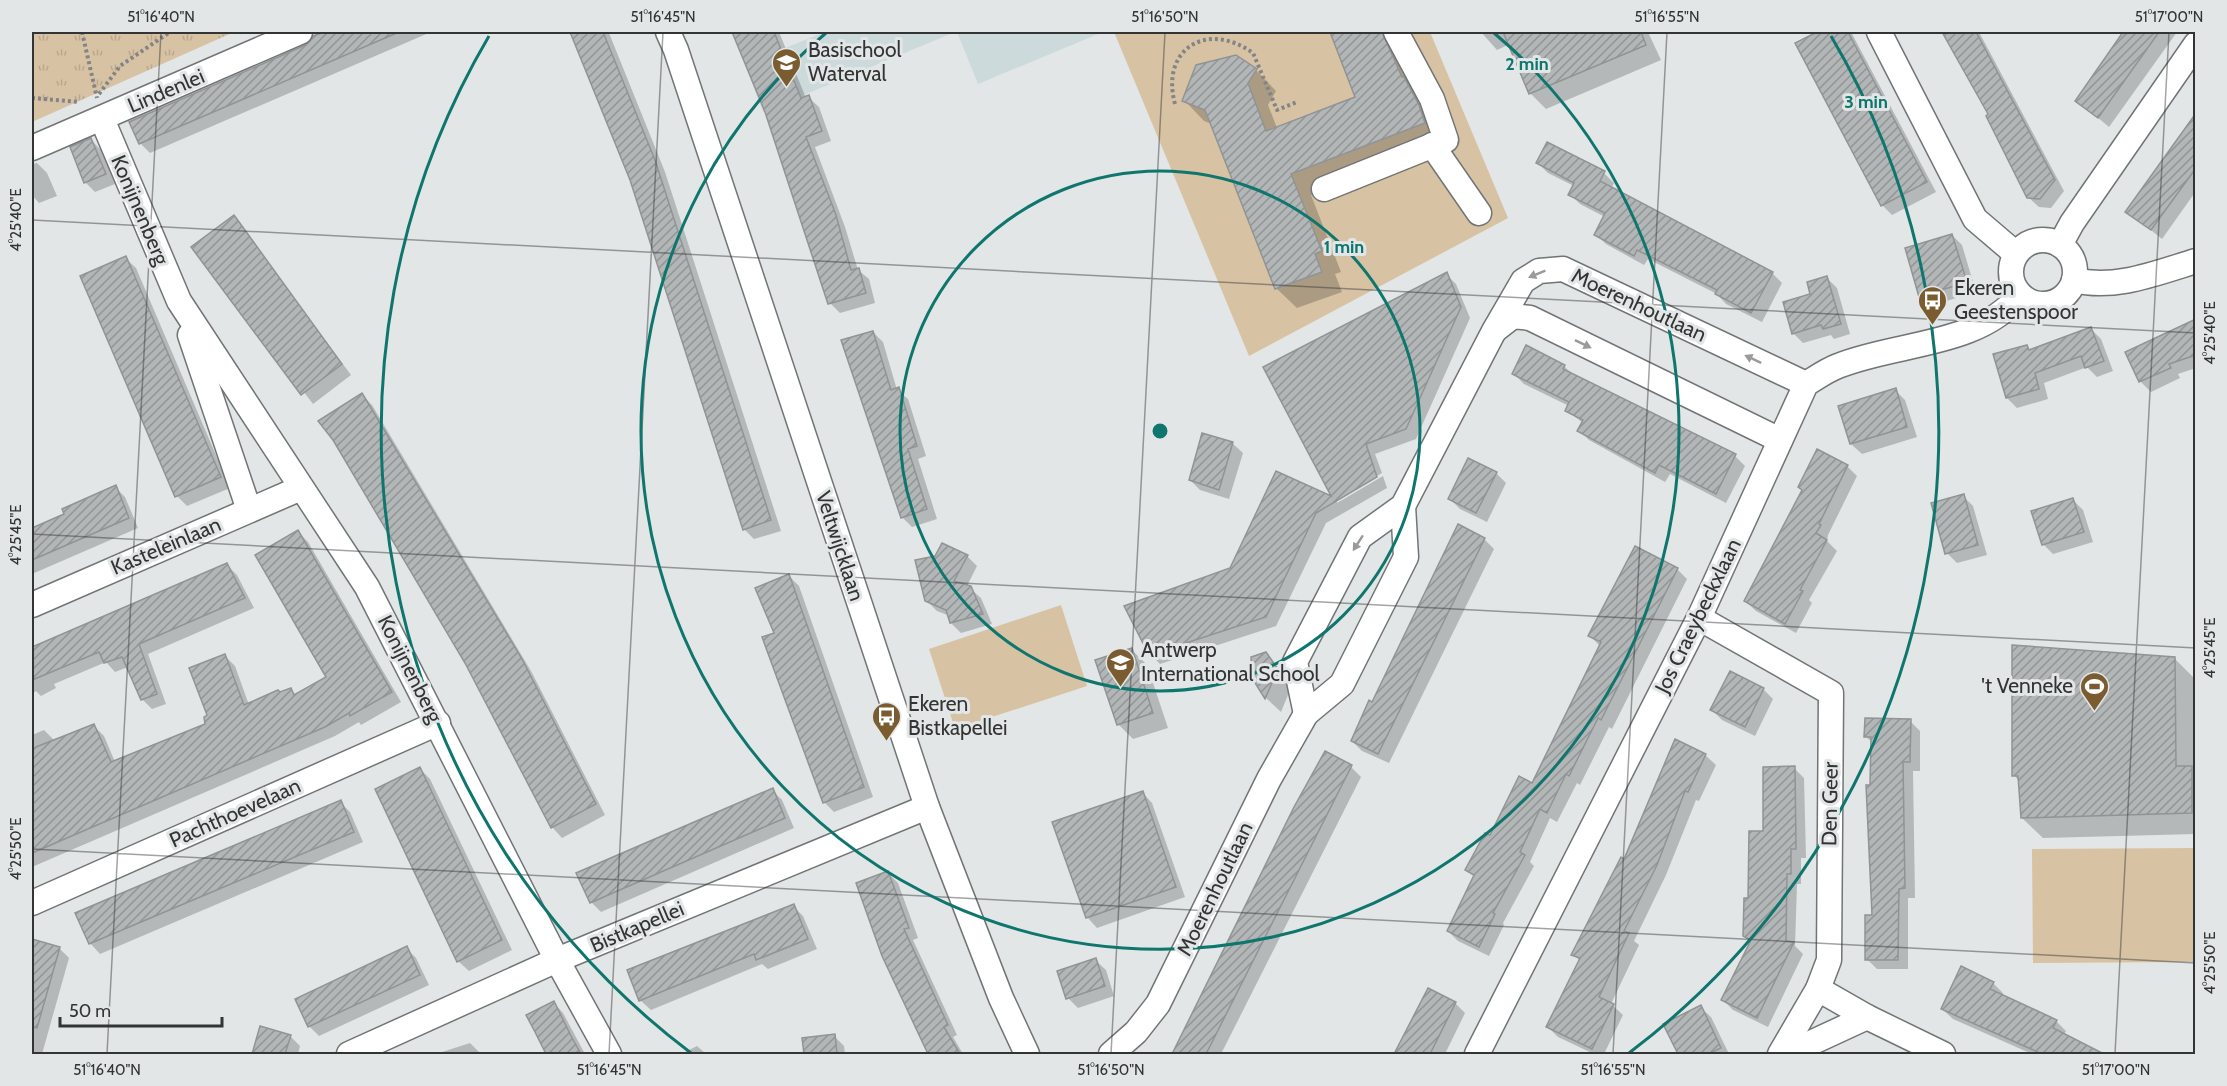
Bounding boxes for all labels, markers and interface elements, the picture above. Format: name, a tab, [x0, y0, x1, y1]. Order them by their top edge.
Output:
text: 51°16'40"N	[127, 8, 195, 26]
text: 51°16'45"N	[630, 8, 696, 26]
text: 51°16'50"N	[1131, 8, 1199, 26]
text: 51°16'55"N	[1635, 8, 1699, 26]
text: 51°17'00"N	[2135, 8, 2203, 26]
place label: Basischool Waterval	[808, 37, 901, 86]
school or university icon: Basischool Waterval	[771, 46, 803, 88]
text: 2 min	[1505, 53, 1549, 75]
street label: Lindenlei	[124, 63, 208, 118]
text: 3 min	[1844, 91, 1888, 113]
street label: Konijnenberg	[105, 151, 175, 269]
text: 4°25'40"E	[7, 188, 25, 252]
text: 1 min	[1324, 236, 1364, 258]
street label: Moerenhoutlaan	[1568, 262, 1711, 347]
one-way arrow	[1528, 269, 1546, 279]
place label: Ekeren Geestenspoor	[1954, 275, 2078, 324]
bus stop icon: Ekeren Geestenspoor	[1917, 284, 1949, 326]
text: 4°25'40"E	[2201, 301, 2219, 365]
one-way arrow	[1575, 339, 1592, 349]
one-way arrow	[1745, 354, 1762, 363]
centre of rings	[1150, 421, 1170, 441]
street label: Veltwijcklaan	[810, 488, 870, 604]
text: 4°25'45"E	[7, 504, 25, 566]
street label: Kasteleinlaan	[107, 511, 225, 580]
one-way arrow	[1353, 534, 1364, 551]
street label: Jos Craeybeckxlaan	[1649, 534, 1746, 698]
street label: Konijnenberg	[372, 611, 448, 727]
text: 4°25'45"E	[2201, 617, 2219, 679]
place label: Antwerp International School	[1141, 637, 1320, 686]
school or university icon: Antwerp International School	[1104, 646, 1136, 688]
sports icon: 't Venneke	[2078, 670, 2110, 712]
place label: 't Venneke	[1981, 673, 2073, 698]
place label: Ekeren Bistkapellei	[908, 691, 1007, 740]
bus stop icon: Ekeren Bistkapellei	[871, 700, 903, 742]
street label: Den Geer	[1816, 761, 1843, 846]
street label: Pachthoevelaan	[165, 772, 304, 853]
text: 4°25'50"E	[7, 817, 25, 881]
street label: Moerenhoutlaan	[1171, 818, 1258, 960]
street label: Bistkapellei	[586, 896, 687, 957]
text: 4°25'50"E	[2201, 931, 2219, 995]
scale bar	[60, 990, 222, 1028]
text: 50 m	[69, 1000, 111, 1022]
text: 51°16'40"N	[73, 1061, 141, 1079]
text: 51°16'45"N	[576, 1061, 642, 1079]
text: 51°16'50"N	[1077, 1061, 1145, 1079]
text: 51°16'55"N	[1581, 1061, 1645, 1079]
text: 51°17'00"N	[2082, 1061, 2150, 1079]

